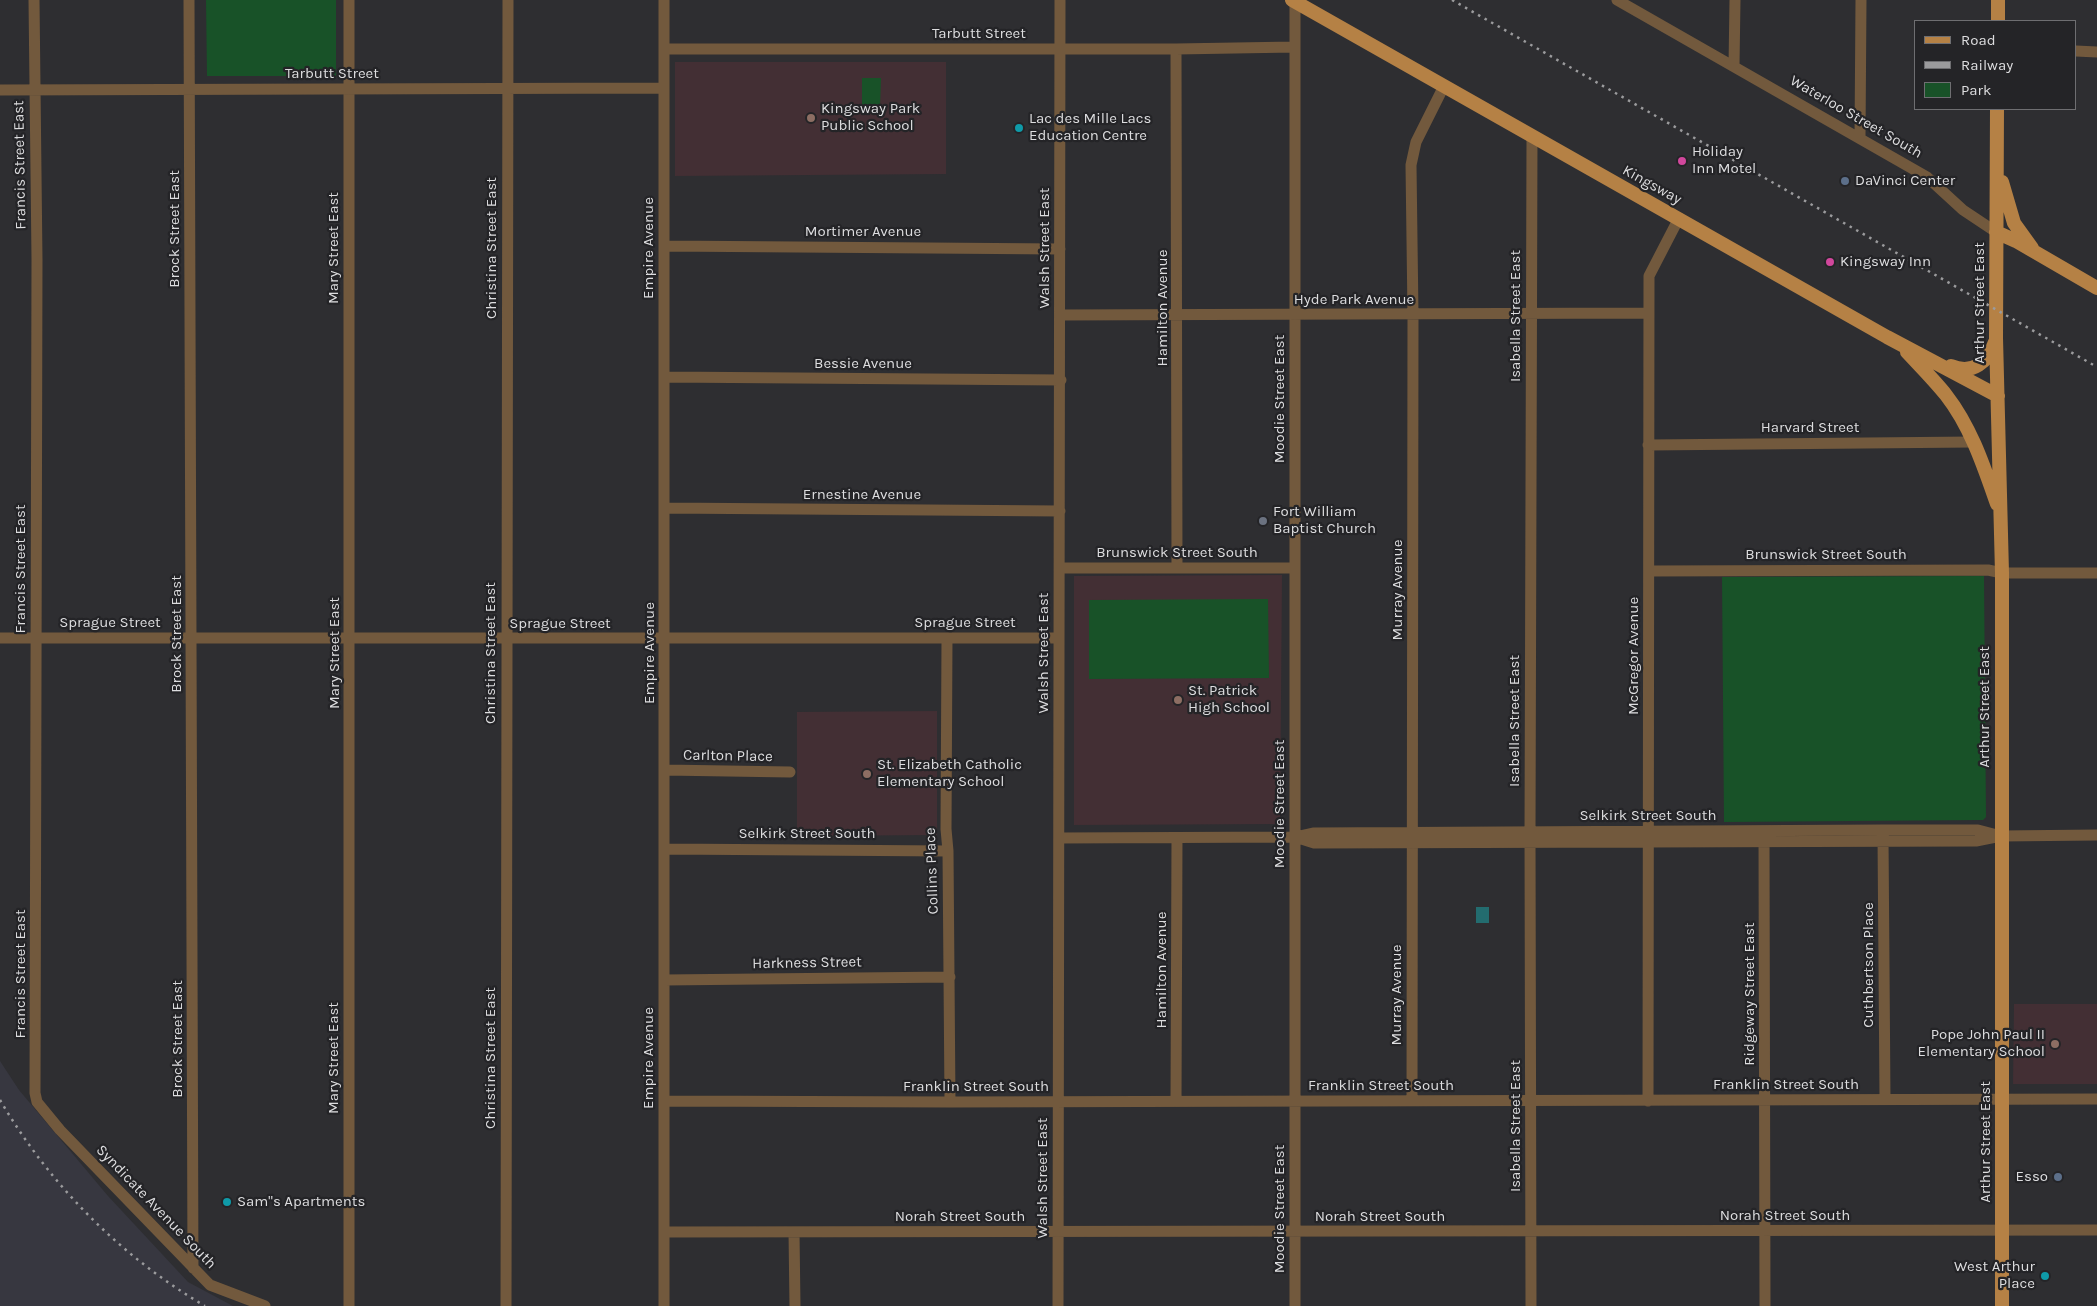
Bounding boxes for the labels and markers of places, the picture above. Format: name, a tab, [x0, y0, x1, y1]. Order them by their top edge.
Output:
place label: Kingsway Park Public School	[821, 100, 920, 135]
place label: Lac des Mille Lacs Education Centre	[1029, 110, 1151, 145]
marker: Kingsway Park Public School	[805, 112, 817, 124]
marker: Lac des Mille Lacs Education Centre	[1013, 122, 1025, 134]
place label: Holiday Inn Motel	[1692, 143, 1756, 178]
marker: Holiday Inn Motel	[1676, 155, 1688, 167]
place label: DaVinci Center	[1855, 172, 1955, 190]
marker: DaVinci Center	[1839, 175, 1851, 187]
place label: Kingsway Inn	[1840, 253, 1931, 271]
marker: Kingsway Inn	[1824, 256, 1836, 268]
place label: Fort William Baptist Church	[1273, 503, 1376, 538]
marker: Fort William Baptist Church	[1257, 515, 1269, 527]
place label: St. Patrick High School	[1188, 682, 1270, 717]
marker: St. Patrick High School	[1172, 694, 1184, 706]
place label: St. Elizabeth Catholic Elementary School	[877, 756, 1022, 791]
marker: St. Elizabeth Catholic Elementary School	[861, 768, 873, 780]
place label: Pope John Paul II Elementary School	[1918, 1026, 2045, 1061]
marker: Pope John Paul II Elementary School	[2049, 1038, 2061, 1050]
place label: Esso	[2016, 1168, 2048, 1186]
marker: Esso	[2052, 1171, 2064, 1183]
place label: Sam"s Apartments	[237, 1193, 365, 1211]
marker: Sam"s Apartments	[221, 1196, 233, 1208]
place label: West Arthur Place	[1954, 1258, 2035, 1293]
marker: West Arthur Place	[2039, 1270, 2051, 1282]

